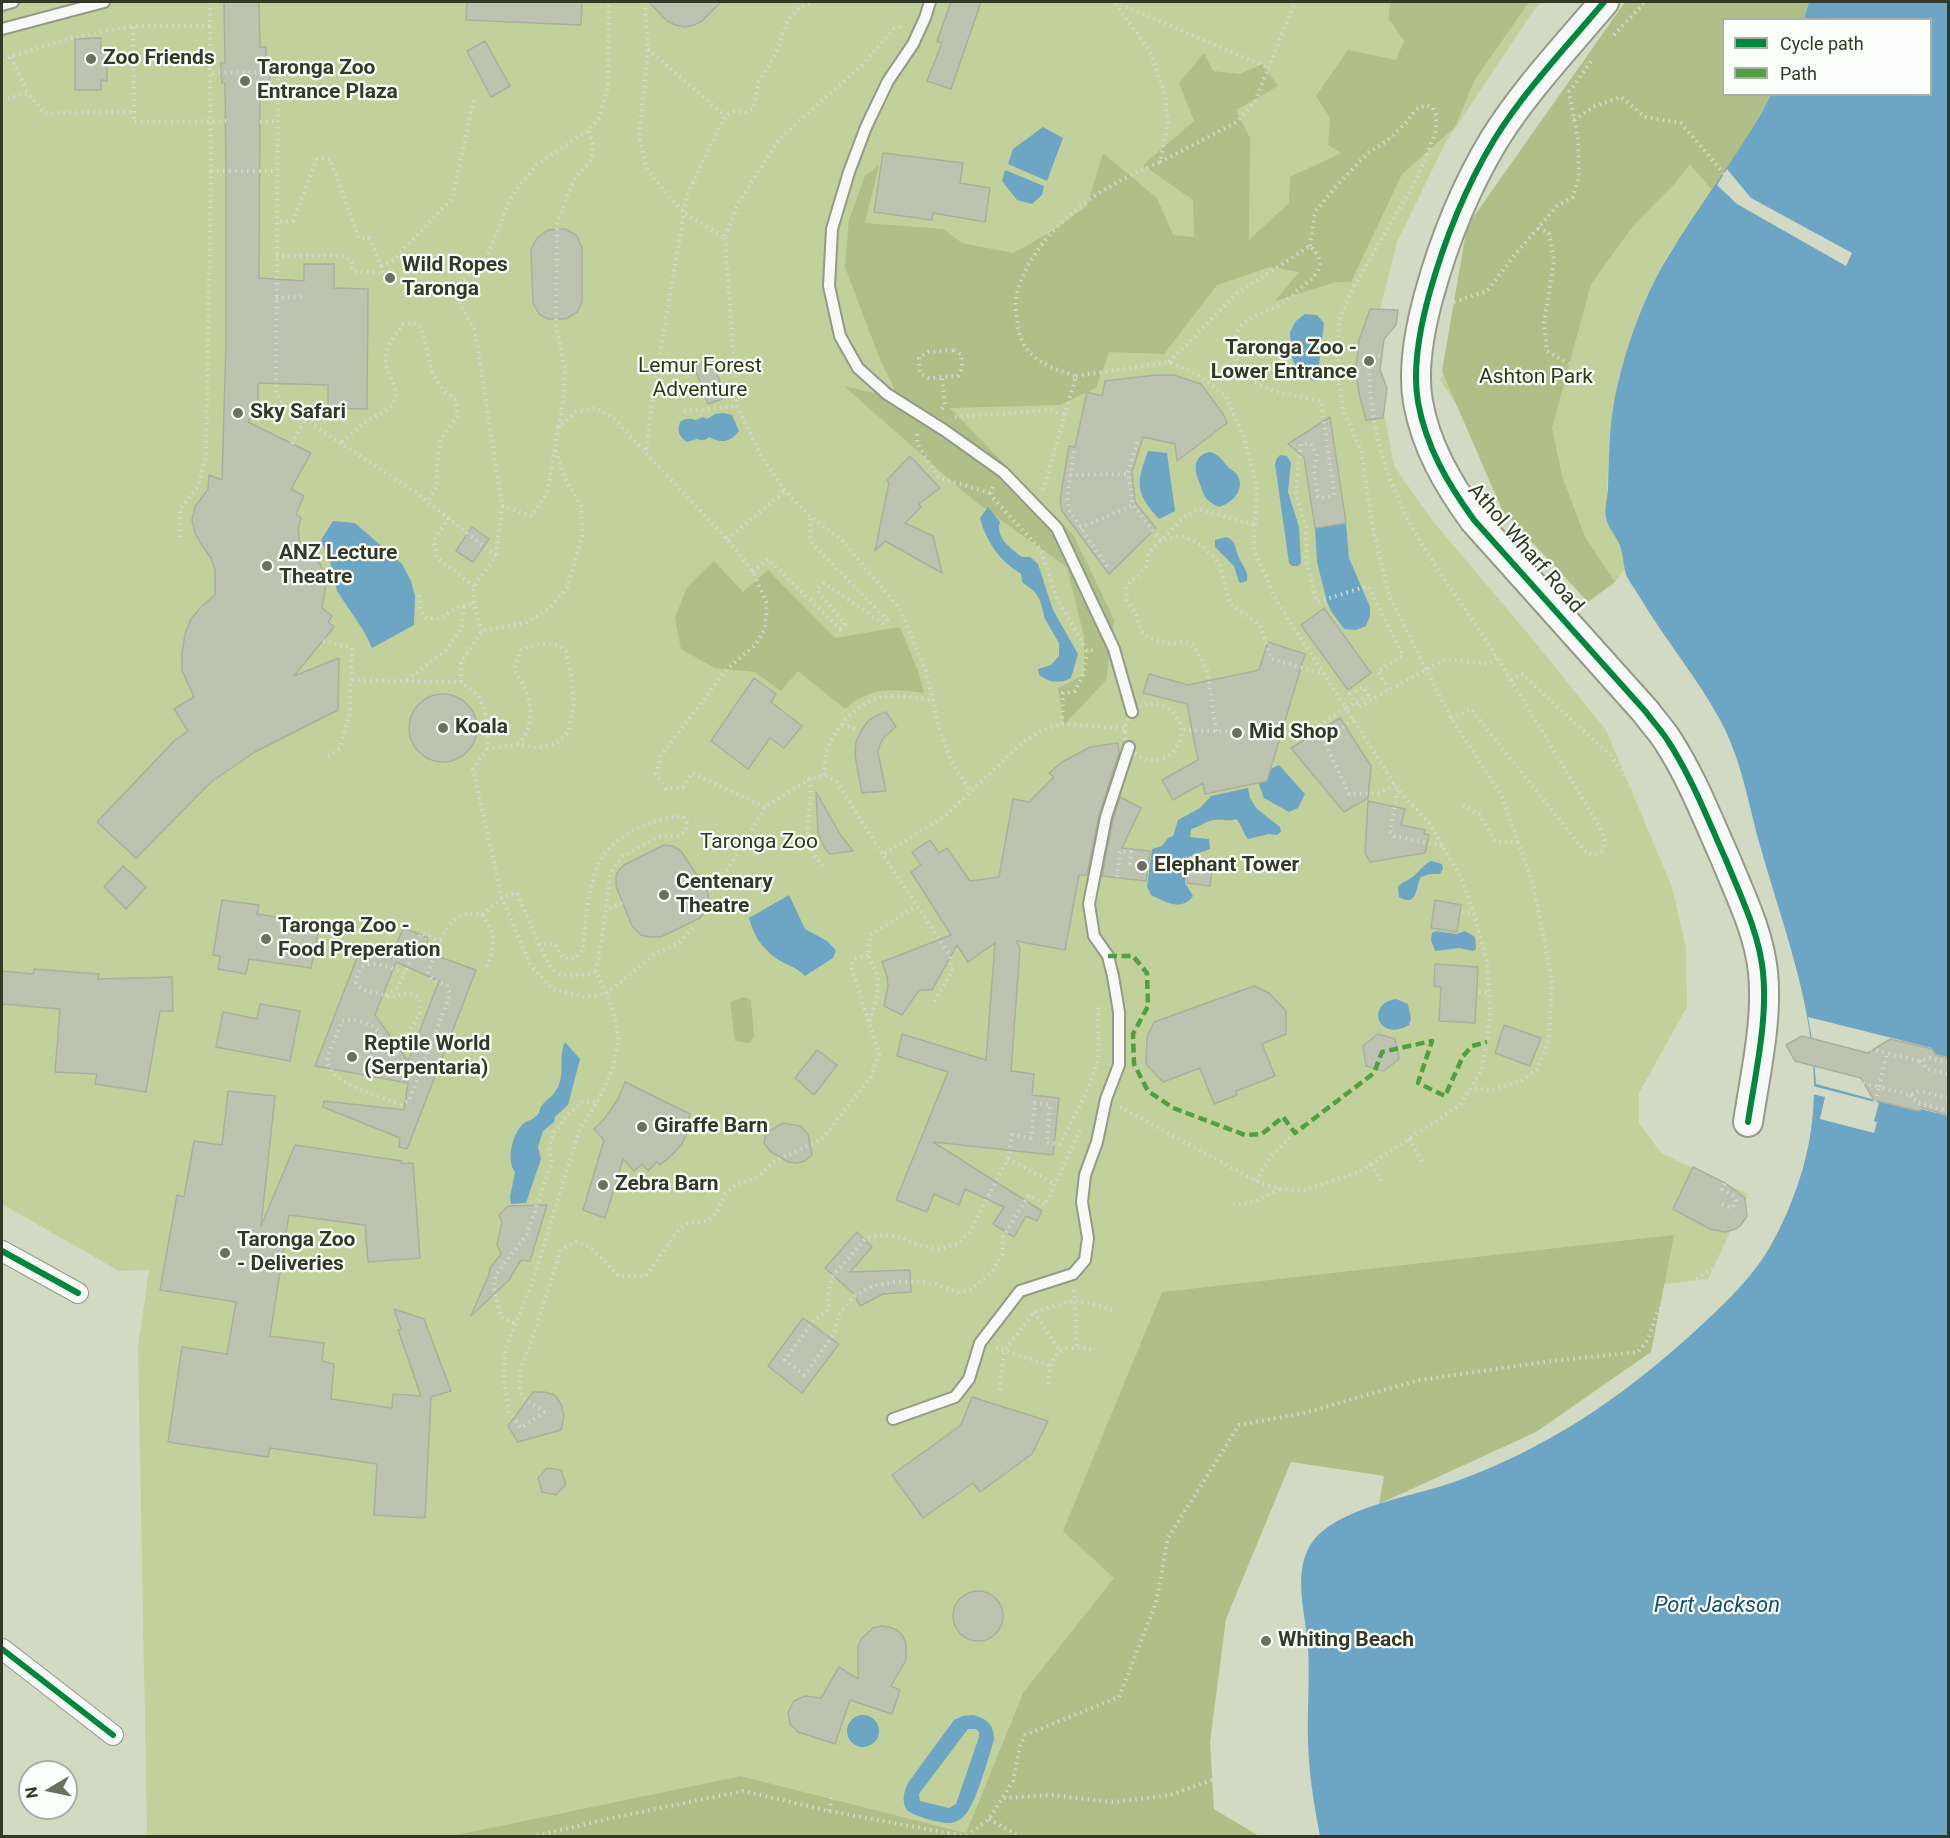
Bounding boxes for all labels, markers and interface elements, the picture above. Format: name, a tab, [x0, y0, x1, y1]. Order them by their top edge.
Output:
legend	[1722, 18, 1932, 96]
text: Cycle path	[1780, 33, 1864, 54]
place label: Zoo Friends	[103, 46, 215, 72]
marker: Zoo Friends	[84, 52, 98, 66]
place label: Taronga Zoo Entrance Plaza	[257, 56, 398, 106]
text: Path	[1780, 63, 1817, 84]
marker: Taronga Zoo Entrance Plaza	[238, 74, 252, 88]
place label: Wild Ropes Taronga	[402, 253, 508, 303]
marker: Wild Ropes Taronga	[383, 271, 397, 285]
place label: Taronga Zoo - Lower Entrance	[1211, 336, 1357, 386]
park label: Lemur Forest Adventure	[638, 354, 762, 404]
marker: Taronga Zoo - Lower Entrance	[1362, 354, 1376, 368]
park label: Ashton Park	[1479, 365, 1593, 391]
place label: Sky Safari	[250, 400, 346, 426]
marker: Sky Safari	[231, 406, 245, 420]
street label: Athol Wharf Road	[1462, 479, 1588, 619]
place label: ANZ Lecture Theatre	[279, 541, 397, 591]
marker: ANZ Lecture Theatre	[260, 559, 274, 573]
place label: Koala	[455, 715, 508, 741]
place label: Mid Shop	[1249, 720, 1338, 746]
marker: Koala	[436, 721, 450, 735]
marker: Mid Shop	[1230, 726, 1244, 740]
park label: Taronga Zoo	[700, 830, 818, 856]
place label: Elephant Tower	[1154, 853, 1299, 879]
marker: Elephant Tower	[1135, 859, 1149, 873]
place label: Centenary Theatre	[676, 870, 773, 920]
marker: Centenary Theatre	[657, 888, 671, 902]
place label: Taronga Zoo - Food Preperation	[278, 914, 440, 964]
marker: Taronga Zoo - Food Preperation	[259, 932, 273, 946]
place label: Reptile World (Serpentaria)	[364, 1032, 490, 1082]
marker: Reptile World (Serpentaria)	[345, 1050, 359, 1064]
place label: Giraffe Barn	[654, 1114, 768, 1140]
marker: Giraffe Barn	[635, 1120, 649, 1134]
place label: Zebra Barn	[615, 1172, 719, 1198]
marker: Zebra Barn	[596, 1178, 610, 1192]
place label: Taronga Zoo - Deliveries	[237, 1228, 355, 1278]
marker: Taronga Zoo - Deliveries	[218, 1246, 232, 1260]
water label: Port Jackson	[1654, 1593, 1780, 1619]
place label: Whiting Beach	[1278, 1628, 1414, 1654]
marker: Whiting Beach	[1259, 1634, 1273, 1648]
north arrow	[18, 1760, 78, 1820]
text: N	[21, 1786, 42, 1800]

